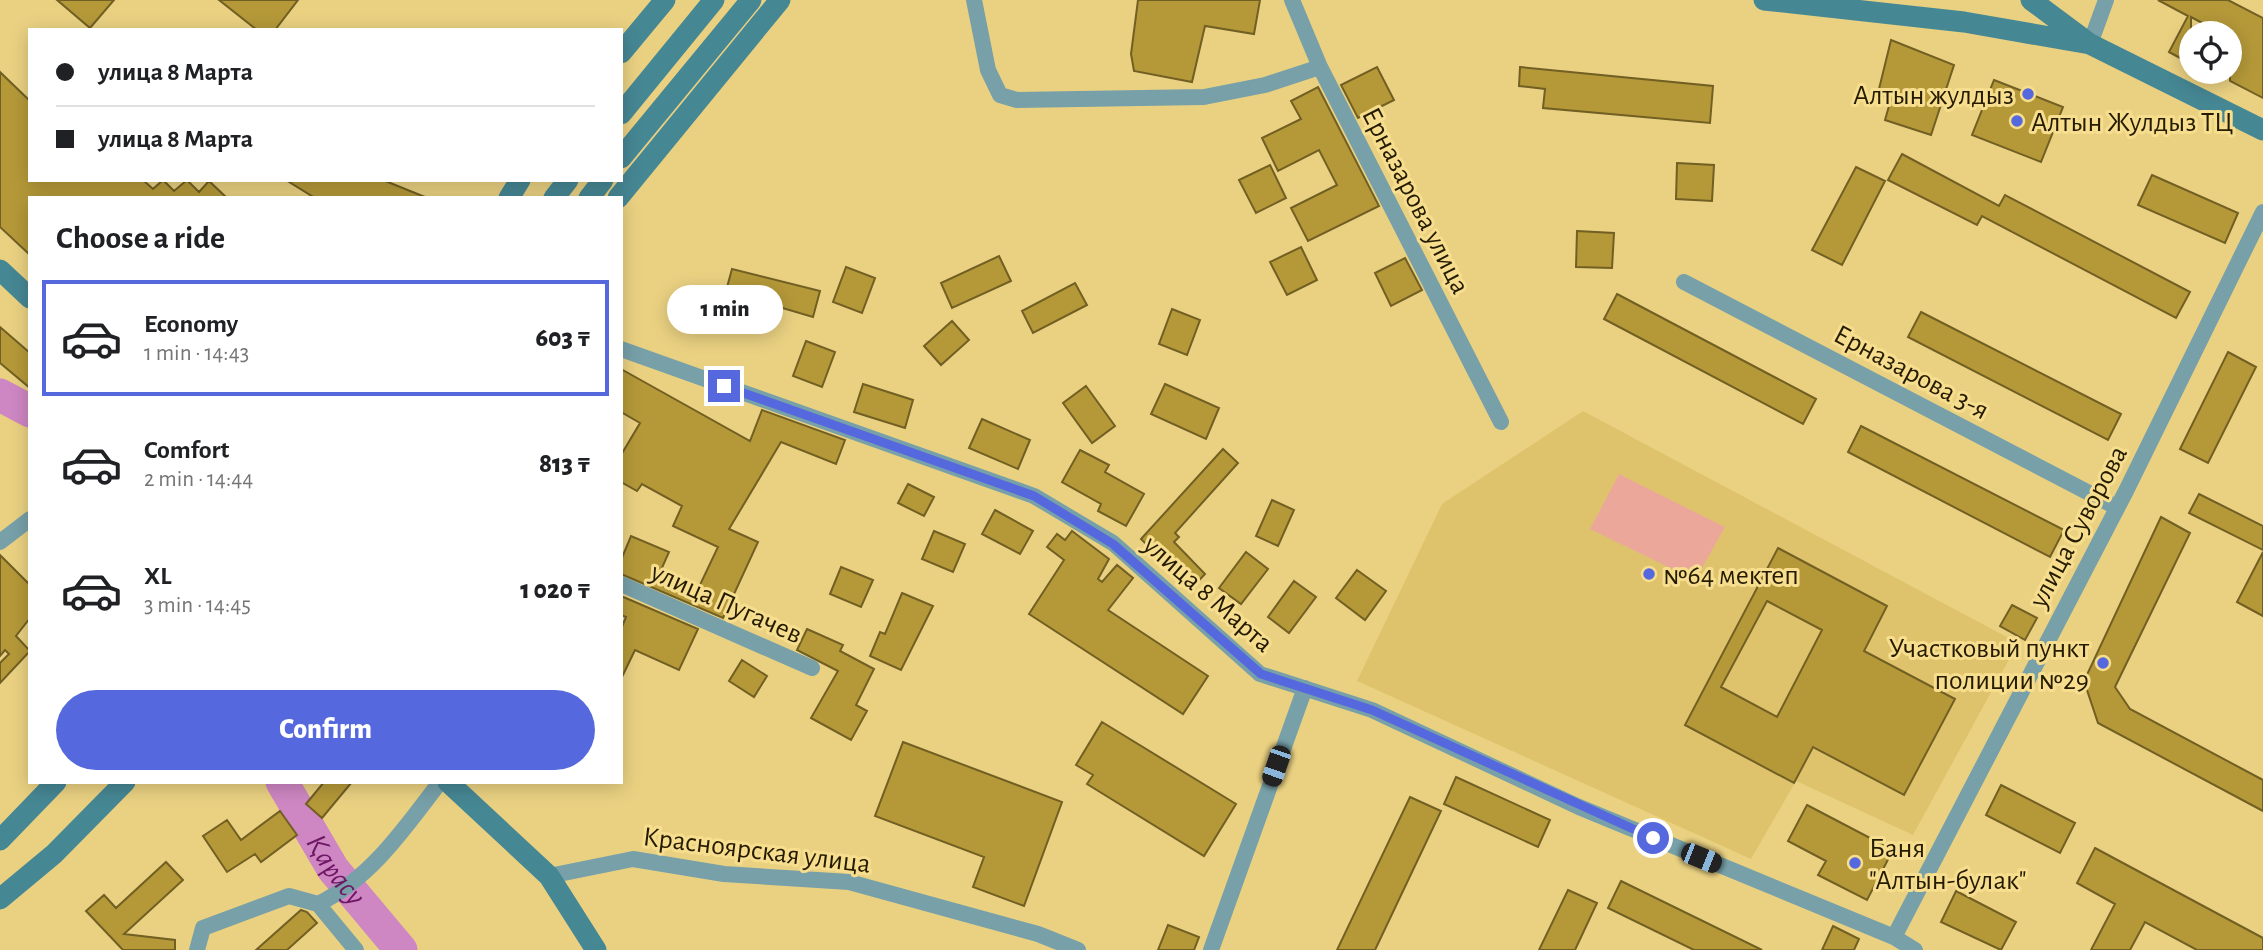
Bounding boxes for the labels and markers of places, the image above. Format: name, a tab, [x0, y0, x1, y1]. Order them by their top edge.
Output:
place label: Алтын жулдыз	[1853, 82, 2014, 110]
marker: Алтын жулдыз	[2020, 86, 2036, 102]
place label: Алтын Жулдыз ТЦ	[2031, 109, 2234, 137]
marker: Алтын Жулдыз ТЦ	[2009, 113, 2025, 129]
place label: №64 мектеп	[1663, 562, 1799, 590]
marker: №64 мектеп	[1641, 566, 1657, 582]
place label: Участковый пункт полиции №29	[1889, 635, 2090, 695]
marker: Участковый пункт полиции №29	[2095, 655, 2111, 671]
place label: Баня "Алтын-булак"	[1869, 835, 2027, 895]
marker: Баня "Алтын-булак"	[1847, 855, 1863, 871]

